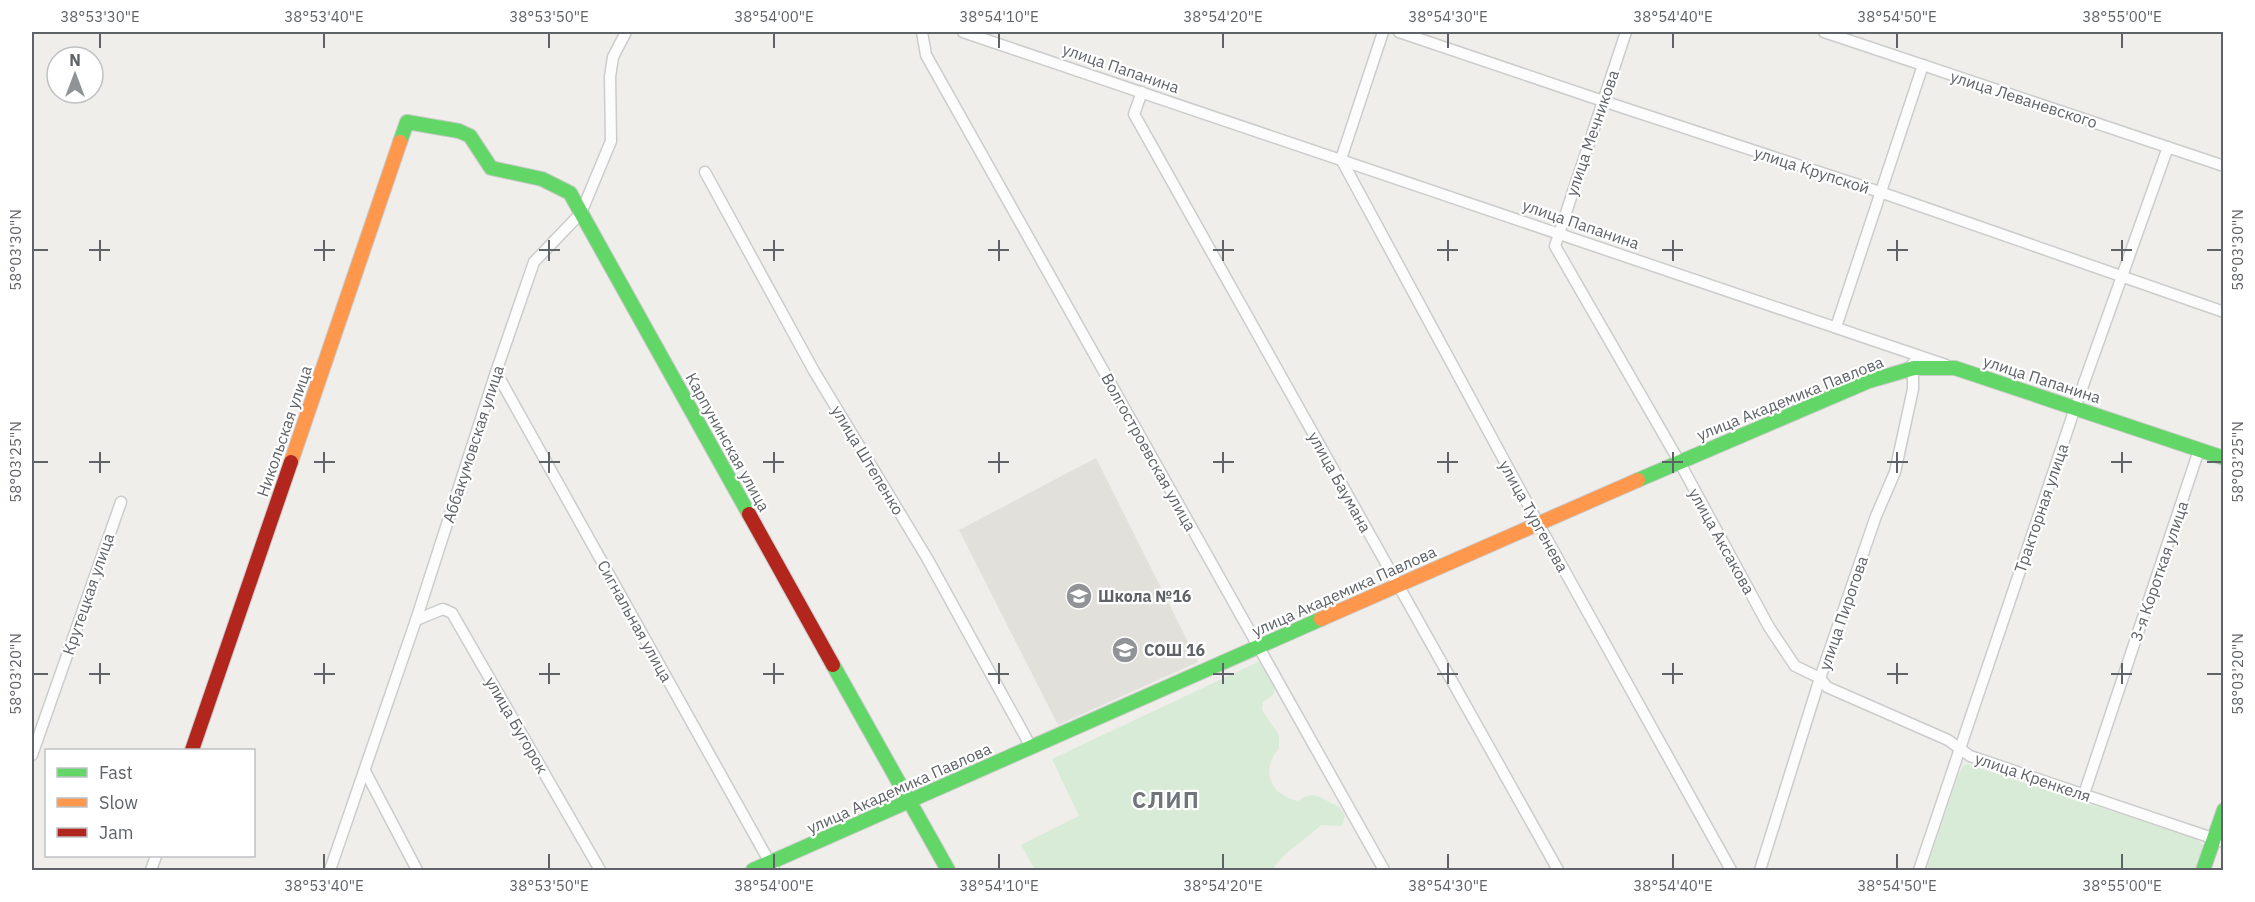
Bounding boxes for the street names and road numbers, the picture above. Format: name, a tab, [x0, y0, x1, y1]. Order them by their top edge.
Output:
street label: улица Папанина	[1060, 39, 1182, 97]
street label: улица Леваневского	[1948, 66, 2100, 132]
street label: улица Мечникова	[1561, 67, 1623, 199]
street label: улица Крупской	[1752, 142, 1872, 198]
street label: улица Папанина	[1520, 195, 1642, 253]
street label: улица Академика Павлова	[1694, 351, 1887, 445]
street label: улица Папанина	[1981, 351, 2104, 408]
street label: Никольская улица	[252, 362, 316, 499]
street label: Аббакумовская улица	[438, 362, 508, 525]
street label: Карпунинская улица	[682, 369, 775, 515]
street label: Волгостроевская улица	[1097, 370, 1201, 535]
street label: улица Штепенко	[827, 402, 909, 518]
street label: улица Баумана	[1304, 428, 1376, 536]
street label: Тракторная улица	[2010, 440, 2073, 575]
street label: улица Тургенева	[1495, 457, 1573, 576]
street label: улица Аксакова	[1685, 484, 1760, 598]
street label: 3-я Короткая улица	[2126, 498, 2193, 644]
street label: Крутецкая улица	[58, 530, 118, 658]
street label: улица Академика Павлова	[1249, 541, 1440, 641]
street label: улица Пирогова	[1814, 553, 1872, 673]
street label: Сигнальная улица	[593, 557, 677, 686]
street label: улица Бугорок	[481, 673, 553, 777]
street label: улица Академика Павлова	[804, 738, 995, 838]
street label: улица Кренкеля	[1972, 748, 2094, 806]

